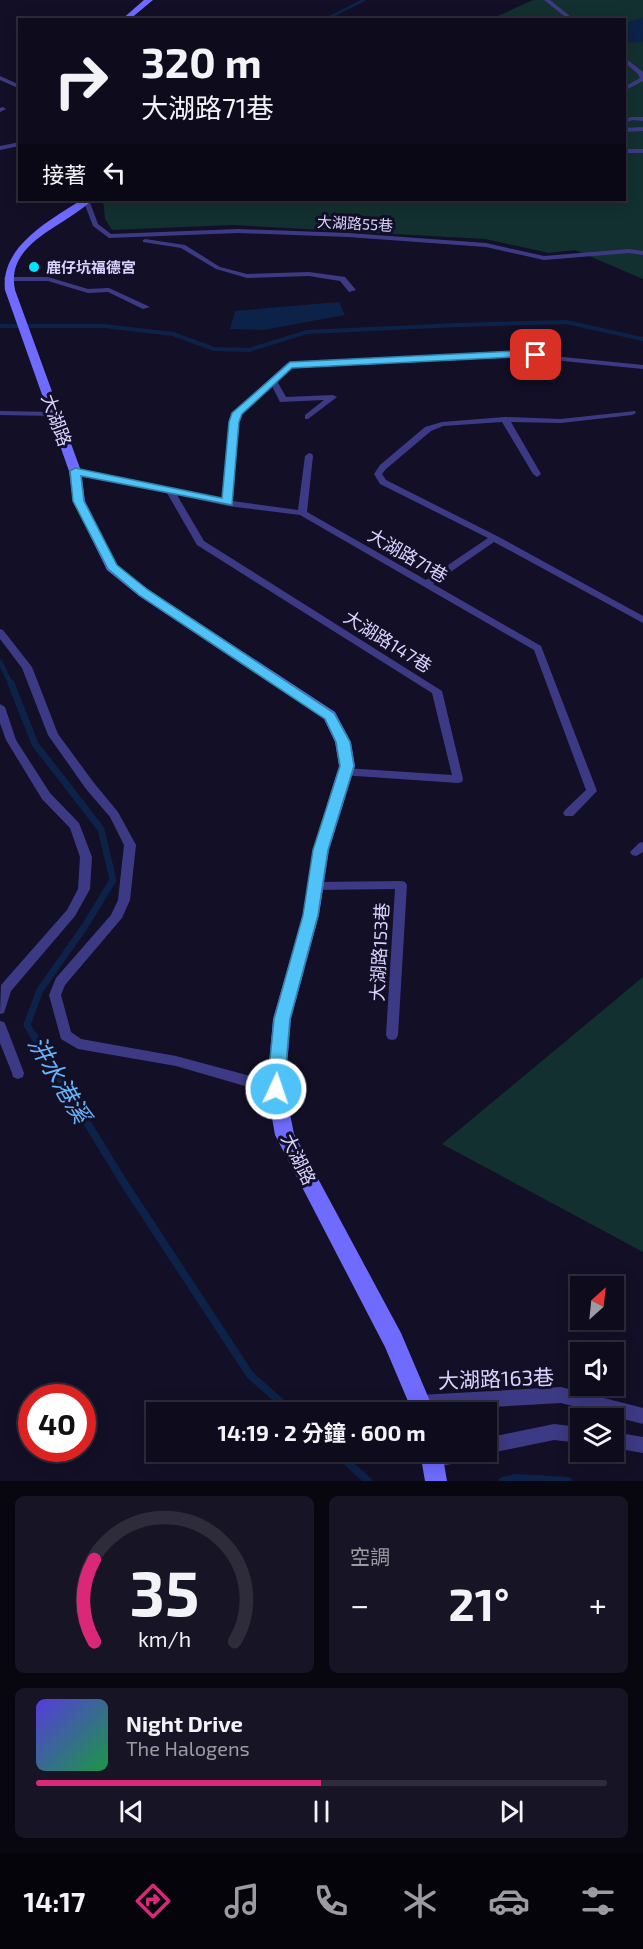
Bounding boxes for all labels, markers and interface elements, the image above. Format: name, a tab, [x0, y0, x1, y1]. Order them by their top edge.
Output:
text: 320 m	[141, 36, 262, 86]
icon: right	[42, 42, 120, 120]
text: 大湖路71巷	[141, 91, 274, 123]
icon: left	[98, 156, 131, 189]
text: 接著	[42, 161, 86, 187]
street label: 大湖路55巷	[317, 212, 393, 234]
place label: 鹿仔坑福德宮	[46, 258, 136, 276]
marker: 鹿仔坑福德宮	[27, 260, 41, 274]
pin	[510, 329, 561, 380]
icon: arrive	[519, 338, 552, 371]
street label: 大湖路	[37, 391, 77, 449]
street label: 大湖路71巷	[364, 523, 452, 587]
street label: 大湖路147巷	[340, 605, 436, 677]
street label: 大湖路153巷	[365, 902, 393, 1002]
water label: 汫水港溪	[23, 1030, 99, 1130]
position arrow	[244, 1057, 308, 1121]
street label: 大湖路	[277, 1130, 321, 1188]
north arrow	[570, 1276, 624, 1330]
map controls	[570, 1276, 624, 1462]
button: sound	[570, 1342, 624, 1396]
street label: 大湖路163巷	[438, 1363, 554, 1393]
speed limit sign: 40	[18, 1384, 96, 1462]
button: layers	[570, 1408, 624, 1462]
text: 14:19 · 2 分鐘 · 600 m	[217, 1419, 426, 1445]
text: 空調	[350, 1544, 390, 1568]
text: 35	[130, 1554, 199, 1629]
text: 21°	[449, 1576, 510, 1630]
text: −	[350, 1584, 369, 1624]
text: +	[589, 1584, 607, 1624]
text: km/h	[138, 1626, 191, 1651]
text: Night Drive	[126, 1710, 243, 1736]
text: The Halogens	[126, 1736, 250, 1760]
icon: previous	[115, 1795, 148, 1828]
icon: pause	[305, 1795, 338, 1828]
icon: next	[495, 1795, 528, 1828]
icon: directions	[132, 1880, 174, 1922]
icon: music	[221, 1880, 263, 1922]
icon: phone	[310, 1880, 352, 1922]
icon: climate	[399, 1880, 441, 1922]
icon: car	[488, 1880, 530, 1922]
icon: filters	[577, 1880, 619, 1922]
text: 14:17	[24, 1885, 85, 1917]

